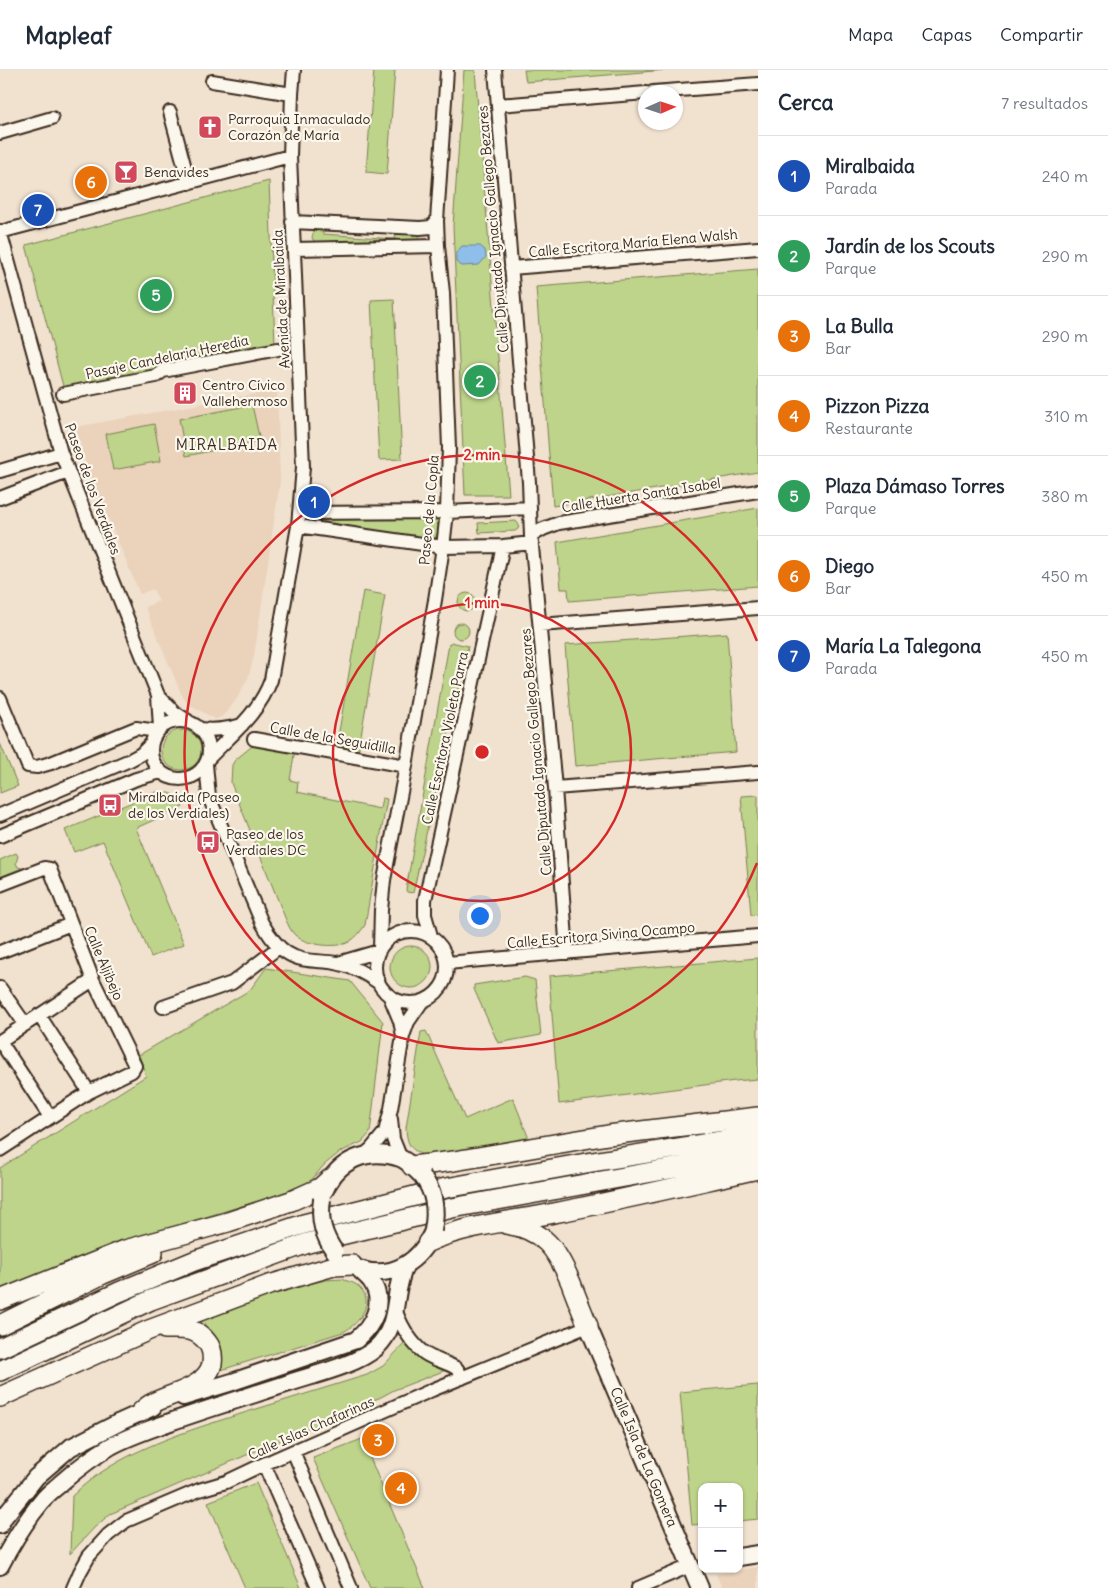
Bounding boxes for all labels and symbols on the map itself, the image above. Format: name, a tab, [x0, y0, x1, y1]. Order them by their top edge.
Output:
north arrow	[638, 85, 683, 130]
street label: Calle Diputado Ignacio Gallego Bezares	[473, 105, 513, 353]
place label: Parroquia Inmaculado Corazón de María	[228, 110, 371, 144]
church icon: Parroquia Inmaculado Corazón de María	[197, 114, 223, 140]
bar icon: Benavides	[113, 159, 139, 185]
pin: 6	[75, 163, 107, 201]
place label: Benavides	[144, 163, 209, 181]
pin: 7	[22, 191, 54, 229]
street label: Calle Escritora María Elena Walsh	[528, 225, 738, 261]
street label: Avenida de Miralbaida	[268, 229, 294, 369]
pin: 5	[140, 276, 172, 314]
street label: Pasaje Candelaria Heredia	[84, 331, 250, 383]
pin: 2	[464, 362, 496, 400]
place label: Centro Cívico Vallehermoso	[202, 376, 288, 410]
building icon: Centro Cívico Vallehermoso	[172, 380, 198, 406]
street label: Paseo de los Verdiales	[61, 421, 125, 557]
district label: MIRALBAIDA	[176, 435, 278, 454]
text: 2 min	[464, 445, 501, 464]
street label: Paseo de la Copla	[415, 454, 443, 566]
street label: Calle Huerta Santa Isabel	[560, 474, 722, 516]
pin: 1	[298, 483, 330, 521]
text: 1 min	[465, 593, 500, 612]
street label: Calle Diputado Ignacio Gallego Bezares	[516, 628, 556, 876]
street label: Calle Escritora Violeta Parra	[418, 650, 472, 826]
street label: Calle de la Seguidilla	[268, 718, 398, 758]
centre of rings	[473, 743, 491, 761]
place label: Miralbaida (Paseo de los Verdiales)	[128, 788, 240, 822]
bus stop icon: Miralbaida (Paseo de los Verdiales)	[97, 792, 123, 818]
place label: Paseo de los Verdiales DC	[226, 825, 306, 859]
bus stop icon: Paseo de los Verdiales DC	[195, 829, 221, 855]
your location	[467, 903, 493, 929]
street label: Calle Escritora Sivina Ocampo	[506, 918, 696, 952]
street label: Calle Aljibejo	[80, 923, 128, 1003]
street label: Calle Isla de La Gomera	[606, 1384, 682, 1530]
street label: Calle Islas Chafarinas	[245, 1392, 377, 1464]
pin: 3	[362, 1421, 394, 1459]
pin: 4	[385, 1469, 417, 1507]

